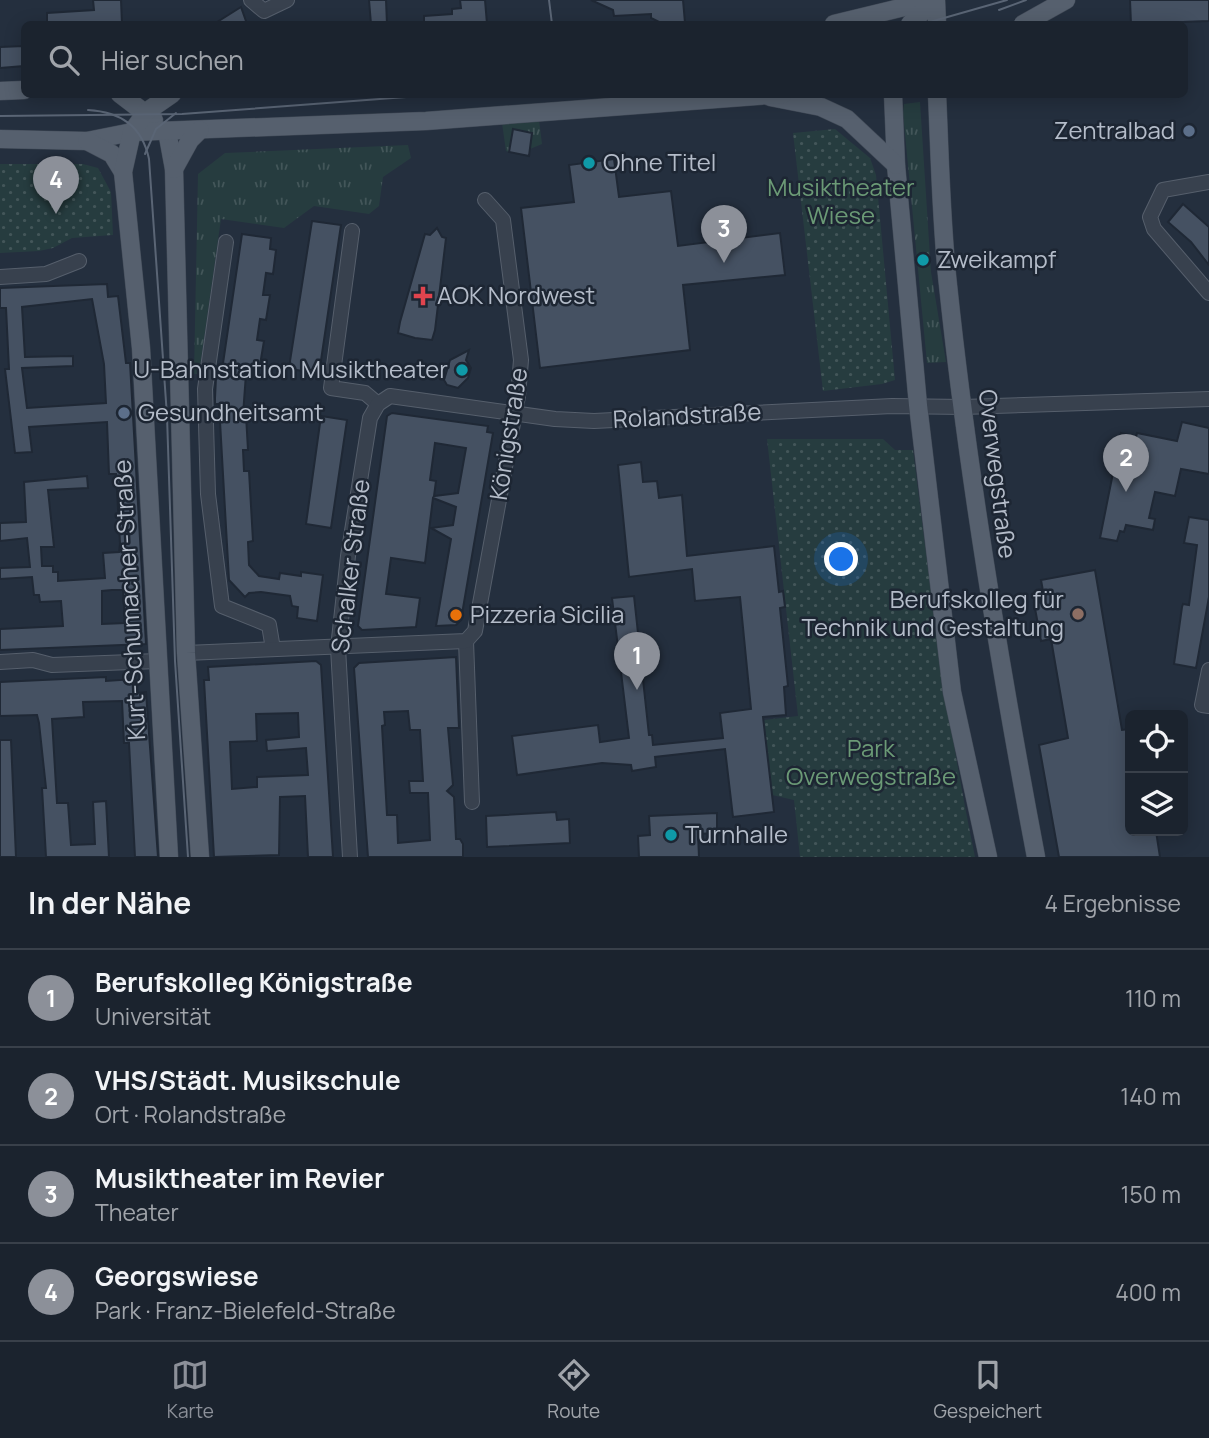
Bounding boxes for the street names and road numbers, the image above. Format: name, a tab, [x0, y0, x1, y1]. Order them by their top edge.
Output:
street label: Königstraße	[481, 365, 534, 502]
street label: Overwegstraße	[972, 387, 1025, 560]
street label: Rolandstraße	[612, 394, 762, 435]
street label: Kurt-Schumacher-Straße	[105, 459, 152, 741]
street label: Schalker Straße	[322, 477, 377, 655]

